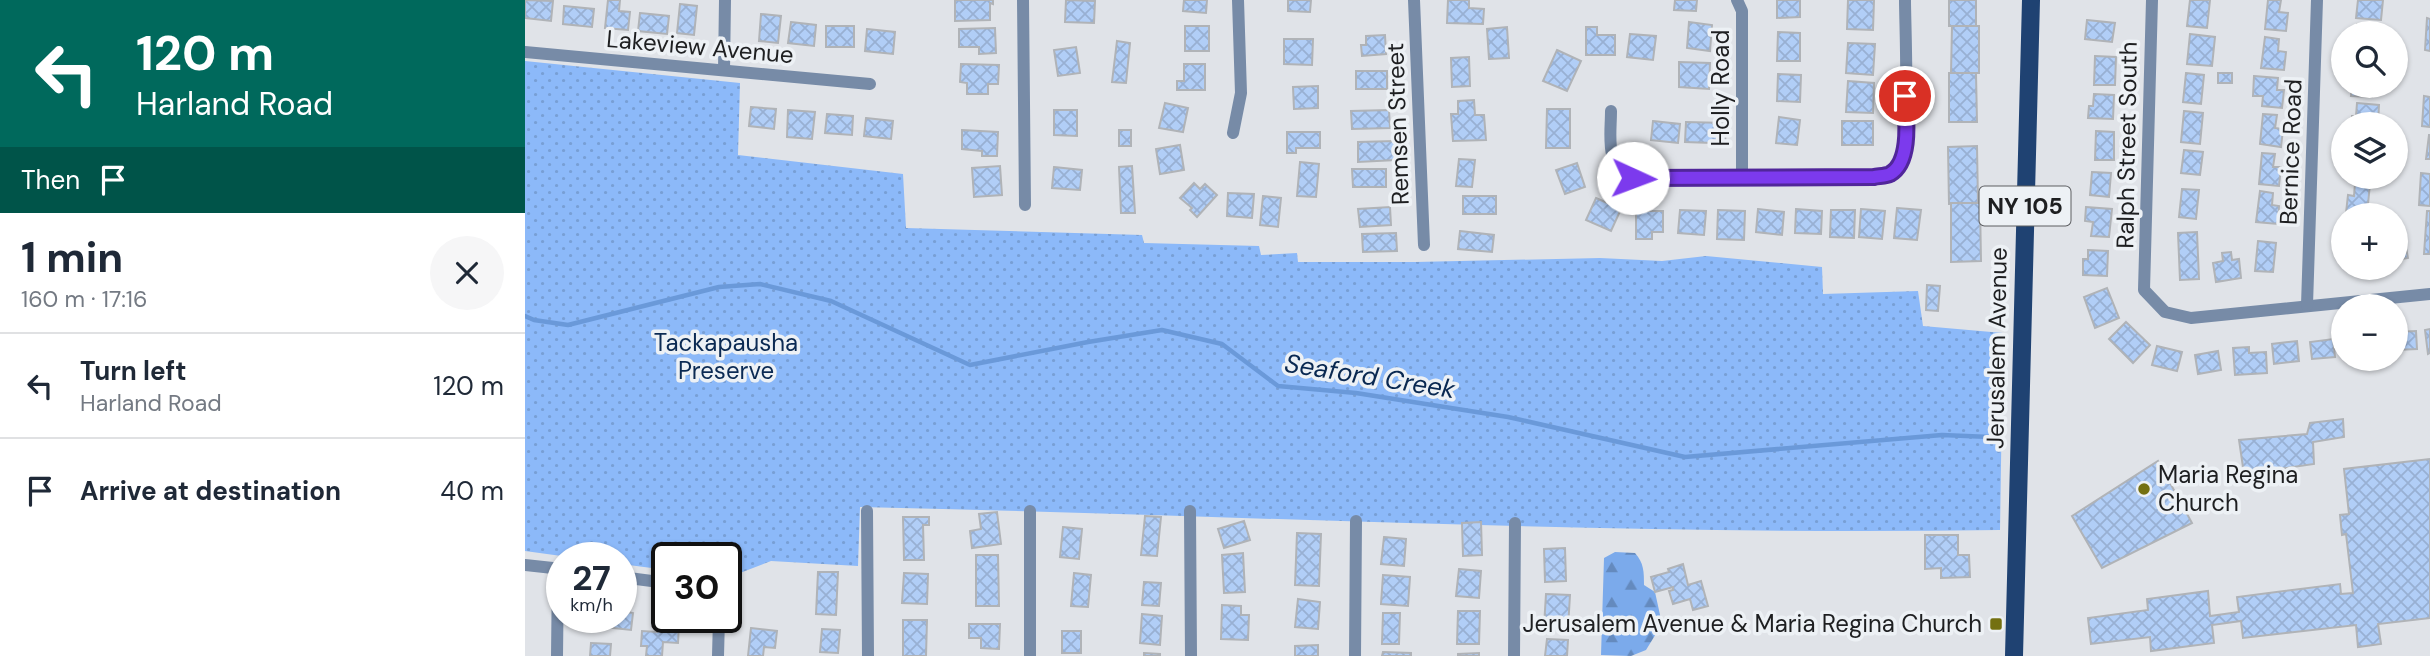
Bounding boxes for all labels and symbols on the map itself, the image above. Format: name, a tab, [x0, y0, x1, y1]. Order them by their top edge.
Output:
street label: Lakeview Avenue	[605, 23, 795, 70]
street label: Holly Road	[1705, 30, 1736, 146]
street label: Ralph Street South	[2109, 41, 2144, 249]
street label: Remsen Street	[1379, 42, 1416, 206]
pin	[1875, 66, 1935, 126]
street label: Bernice Road	[2272, 78, 2309, 226]
position arrow	[1596, 141, 1670, 215]
road number: NY 105	[1979, 186, 2071, 226]
street label: Jerusalem Avenue	[1979, 247, 2014, 449]
park label: Tackapausha Preserve	[654, 327, 798, 386]
water label: Seaford Creek	[1282, 346, 1458, 406]
place label: Maria Regina Church	[2158, 459, 2298, 518]
marker: Maria Regina Church	[2136, 481, 2152, 497]
speed limit sign: 30	[651, 542, 742, 633]
place label: Jerusalem Avenue & Maria Regina Church	[1522, 608, 1982, 639]
marker: Jerusalem Avenue & Maria Regina Church	[1988, 616, 2004, 632]

